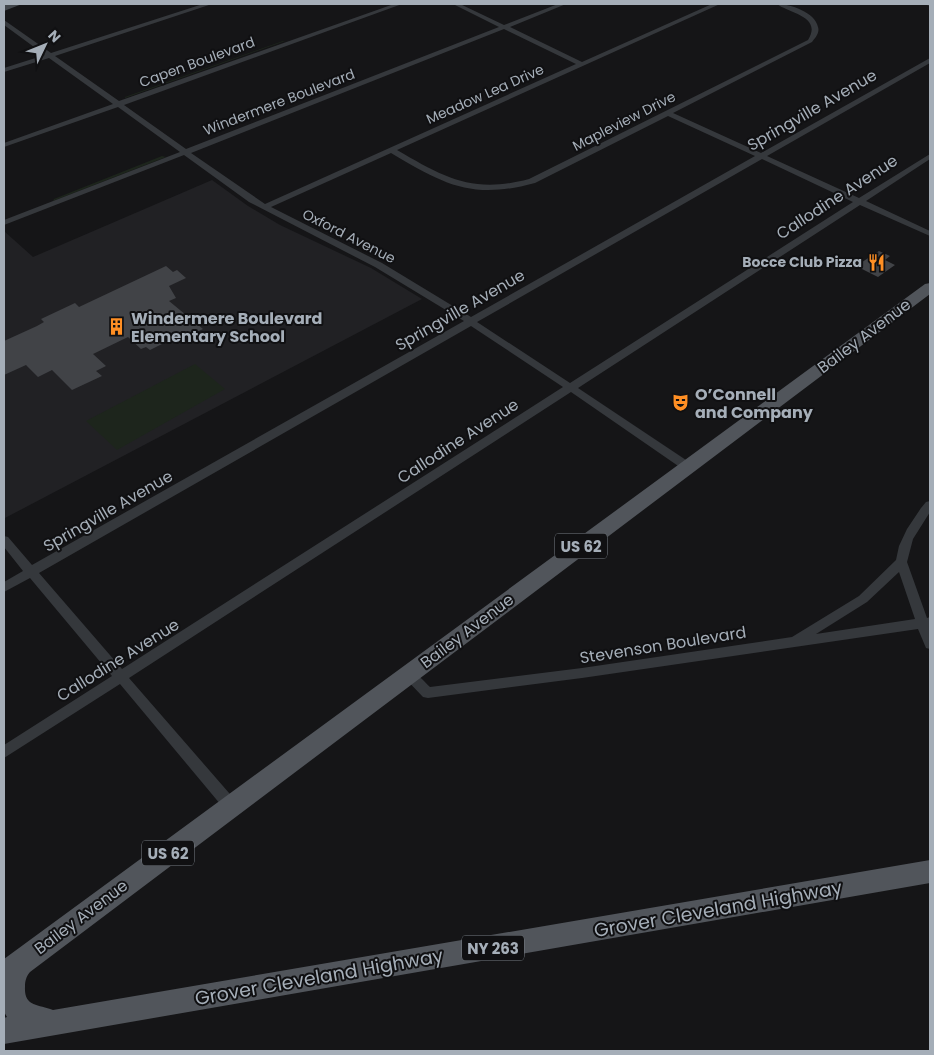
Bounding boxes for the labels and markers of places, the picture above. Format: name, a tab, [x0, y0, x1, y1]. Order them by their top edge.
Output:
place label: Bocce Club Pizza	[742, 252, 862, 272]
restaurant icon: Bocce Club Pizza	[866, 252, 886, 272]
place label: Windermere Boulevard Elementary School	[131, 307, 323, 348]
building icon: Windermere Boulevard Elementary School	[107, 317, 127, 337]
place label: O’Connell and Company	[695, 383, 814, 424]
theatre icon: O’Connell and Company	[671, 393, 691, 413]

